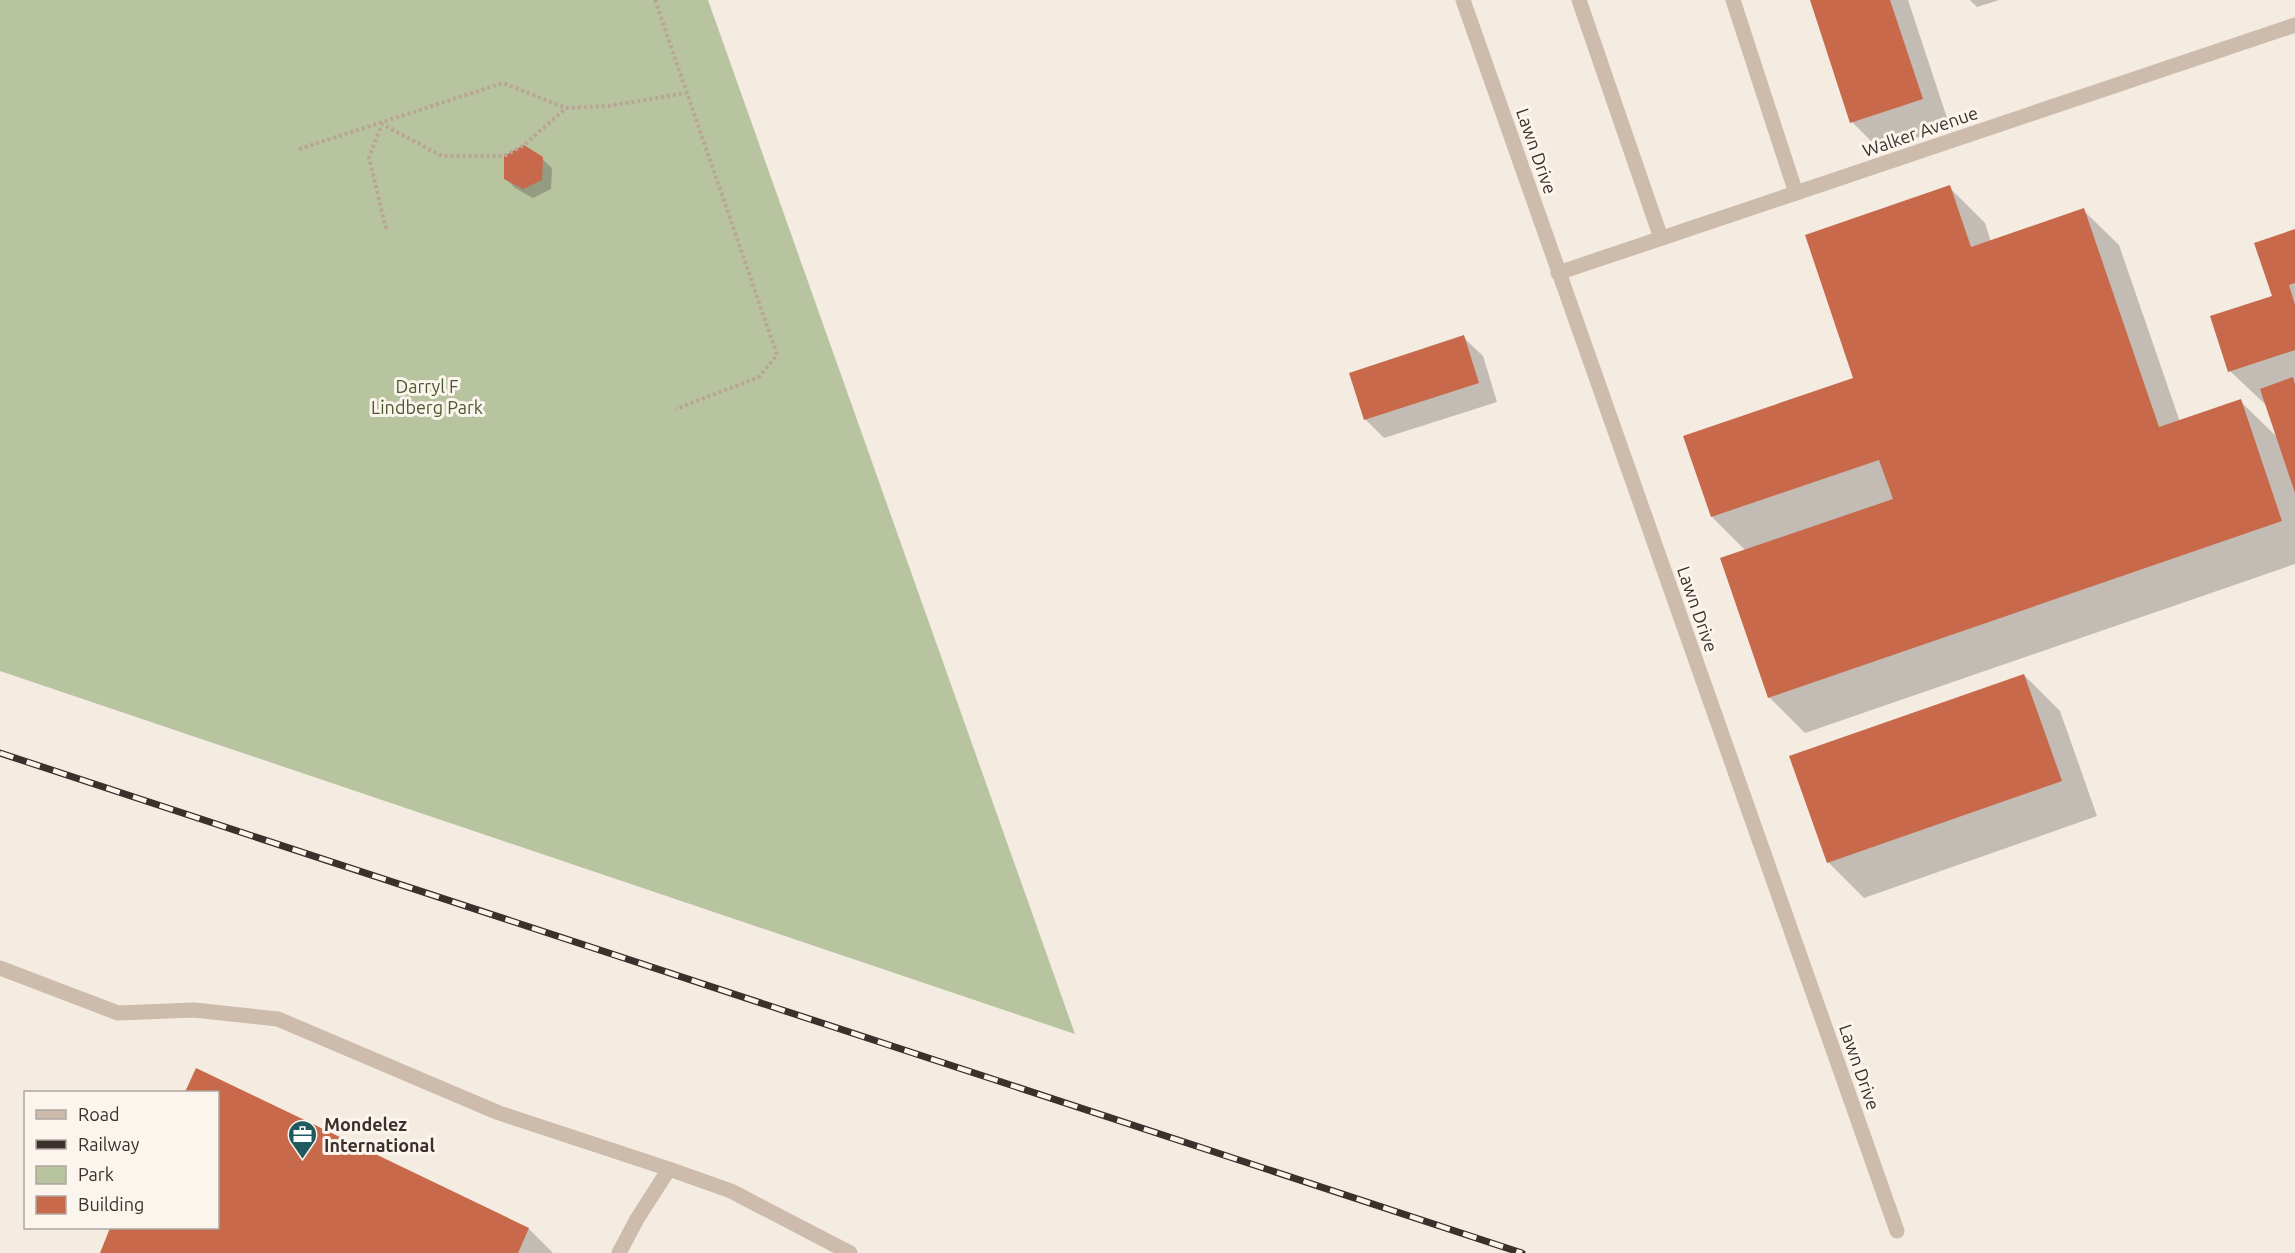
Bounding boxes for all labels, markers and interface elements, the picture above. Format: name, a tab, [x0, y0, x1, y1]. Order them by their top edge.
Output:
street label: Walker Avenue	[1860, 102, 1980, 160]
street label: Lawn Drive	[1513, 106, 1561, 196]
park label: Darryl F Lindberg Park	[371, 376, 483, 417]
street label: Lawn Drive	[1674, 564, 1722, 654]
street label: Lawn Drive	[1836, 1022, 1884, 1112]
legend	[24, 1091, 219, 1229]
text: Road	[78, 1104, 120, 1124]
place label: Mondelez International	[324, 1114, 435, 1155]
office icon: Mondelez International	[287, 1118, 319, 1160]
text: Railway	[78, 1134, 140, 1154]
text: Park	[78, 1164, 114, 1184]
text: Building	[78, 1194, 144, 1214]

